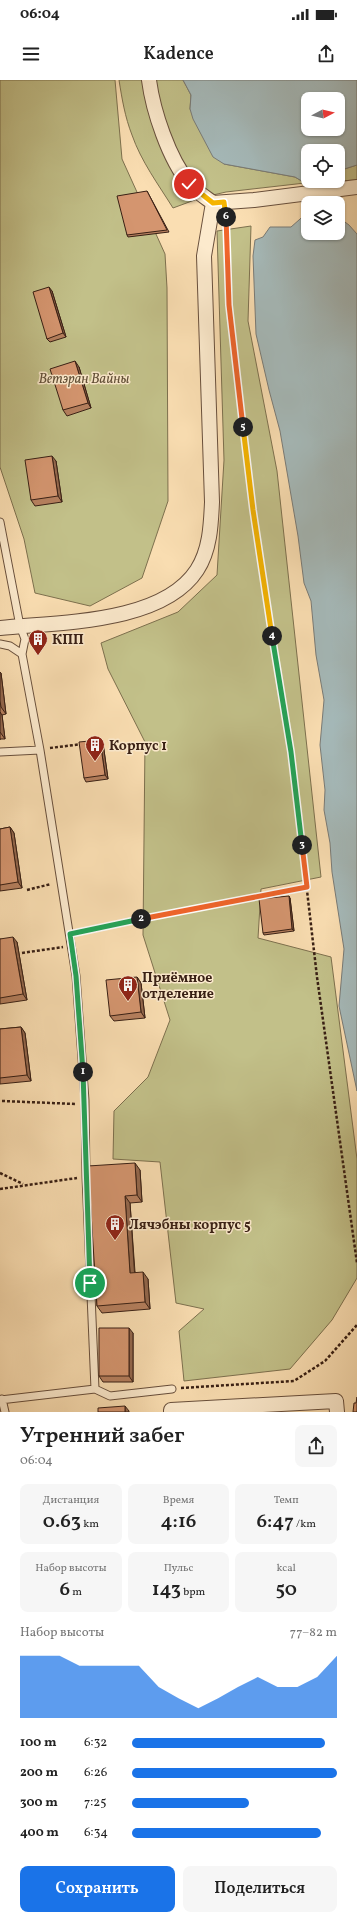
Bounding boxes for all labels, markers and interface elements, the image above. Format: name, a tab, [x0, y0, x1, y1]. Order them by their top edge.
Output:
text: 06:04	[20, 4, 60, 25]
text: Kadence	[143, 42, 214, 67]
icon: menu	[20, 43, 42, 65]
icon: share	[315, 43, 337, 65]
north arrow	[301, 92, 345, 136]
map controls	[301, 92, 345, 240]
button: locate	[301, 144, 345, 188]
pin	[172, 167, 206, 201]
icon: check	[178, 173, 200, 195]
button: layers	[301, 196, 345, 240]
pin: 6	[216, 207, 236, 227]
text: 6	[223, 209, 229, 224]
park label: Ветэран Вайны	[38, 370, 130, 389]
pin: 5	[233, 417, 253, 437]
text: 5	[240, 419, 246, 434]
pin: 4	[262, 626, 282, 646]
building icon: КПП	[27, 628, 49, 656]
text: 4	[269, 628, 275, 643]
place label: КПП	[52, 631, 84, 650]
building icon: Корпус 1	[84, 734, 106, 762]
place label: Корпус 1	[109, 737, 167, 756]
pin: 3	[292, 835, 312, 855]
text: 3	[299, 837, 305, 852]
pin: 2	[131, 909, 151, 929]
text: 2	[138, 911, 144, 926]
place label: Приёмное отделение	[142, 969, 214, 1004]
building icon: Приёмное отделение	[117, 974, 139, 1002]
pin: 1	[73, 1062, 93, 1082]
text: 1	[81, 1064, 85, 1079]
building icon: Лячэбны корпус 5	[104, 1213, 126, 1241]
place label: Лячэбны корпус 5	[129, 1216, 251, 1235]
pin	[73, 1266, 107, 1300]
icon: arrive	[79, 1272, 101, 1294]
text: Утренний забег	[20, 1421, 185, 1452]
button: share	[295, 1425, 337, 1467]
text: 06:04	[20, 1452, 53, 1470]
text: Дистанция	[43, 1493, 99, 1508]
text: Время	[163, 1493, 194, 1508]
text: Темп	[274, 1493, 299, 1508]
text: 0.63	[43, 1508, 81, 1536]
text: 4:16	[161, 1508, 196, 1536]
text: 6:47	[256, 1508, 294, 1536]
text: km	[81, 1517, 99, 1532]
text: /km	[294, 1517, 316, 1532]
text: Набор высоты	[35, 1561, 106, 1576]
text: Пульс	[164, 1561, 193, 1576]
text: kcal	[276, 1561, 296, 1576]
text: 6	[60, 1576, 70, 1604]
text: 143	[152, 1576, 181, 1604]
text: 50	[275, 1576, 297, 1604]
text: m	[70, 1585, 82, 1600]
text: bpm	[181, 1585, 205, 1600]
text: Набор высоты	[20, 1624, 104, 1642]
text: 77–82 m	[290, 1624, 337, 1642]
text: 100 m	[20, 1734, 57, 1752]
text: 6:32	[84, 1734, 107, 1752]
text: 200 m	[20, 1764, 58, 1782]
text: 6:26	[84, 1764, 107, 1782]
text: 300 m	[20, 1794, 58, 1812]
text: 7:25	[84, 1794, 107, 1812]
text: 400 m	[20, 1824, 59, 1842]
text: 6:34	[84, 1824, 108, 1842]
button: Сохранить	[20, 1866, 175, 1912]
button: Поделиться	[183, 1866, 337, 1912]

